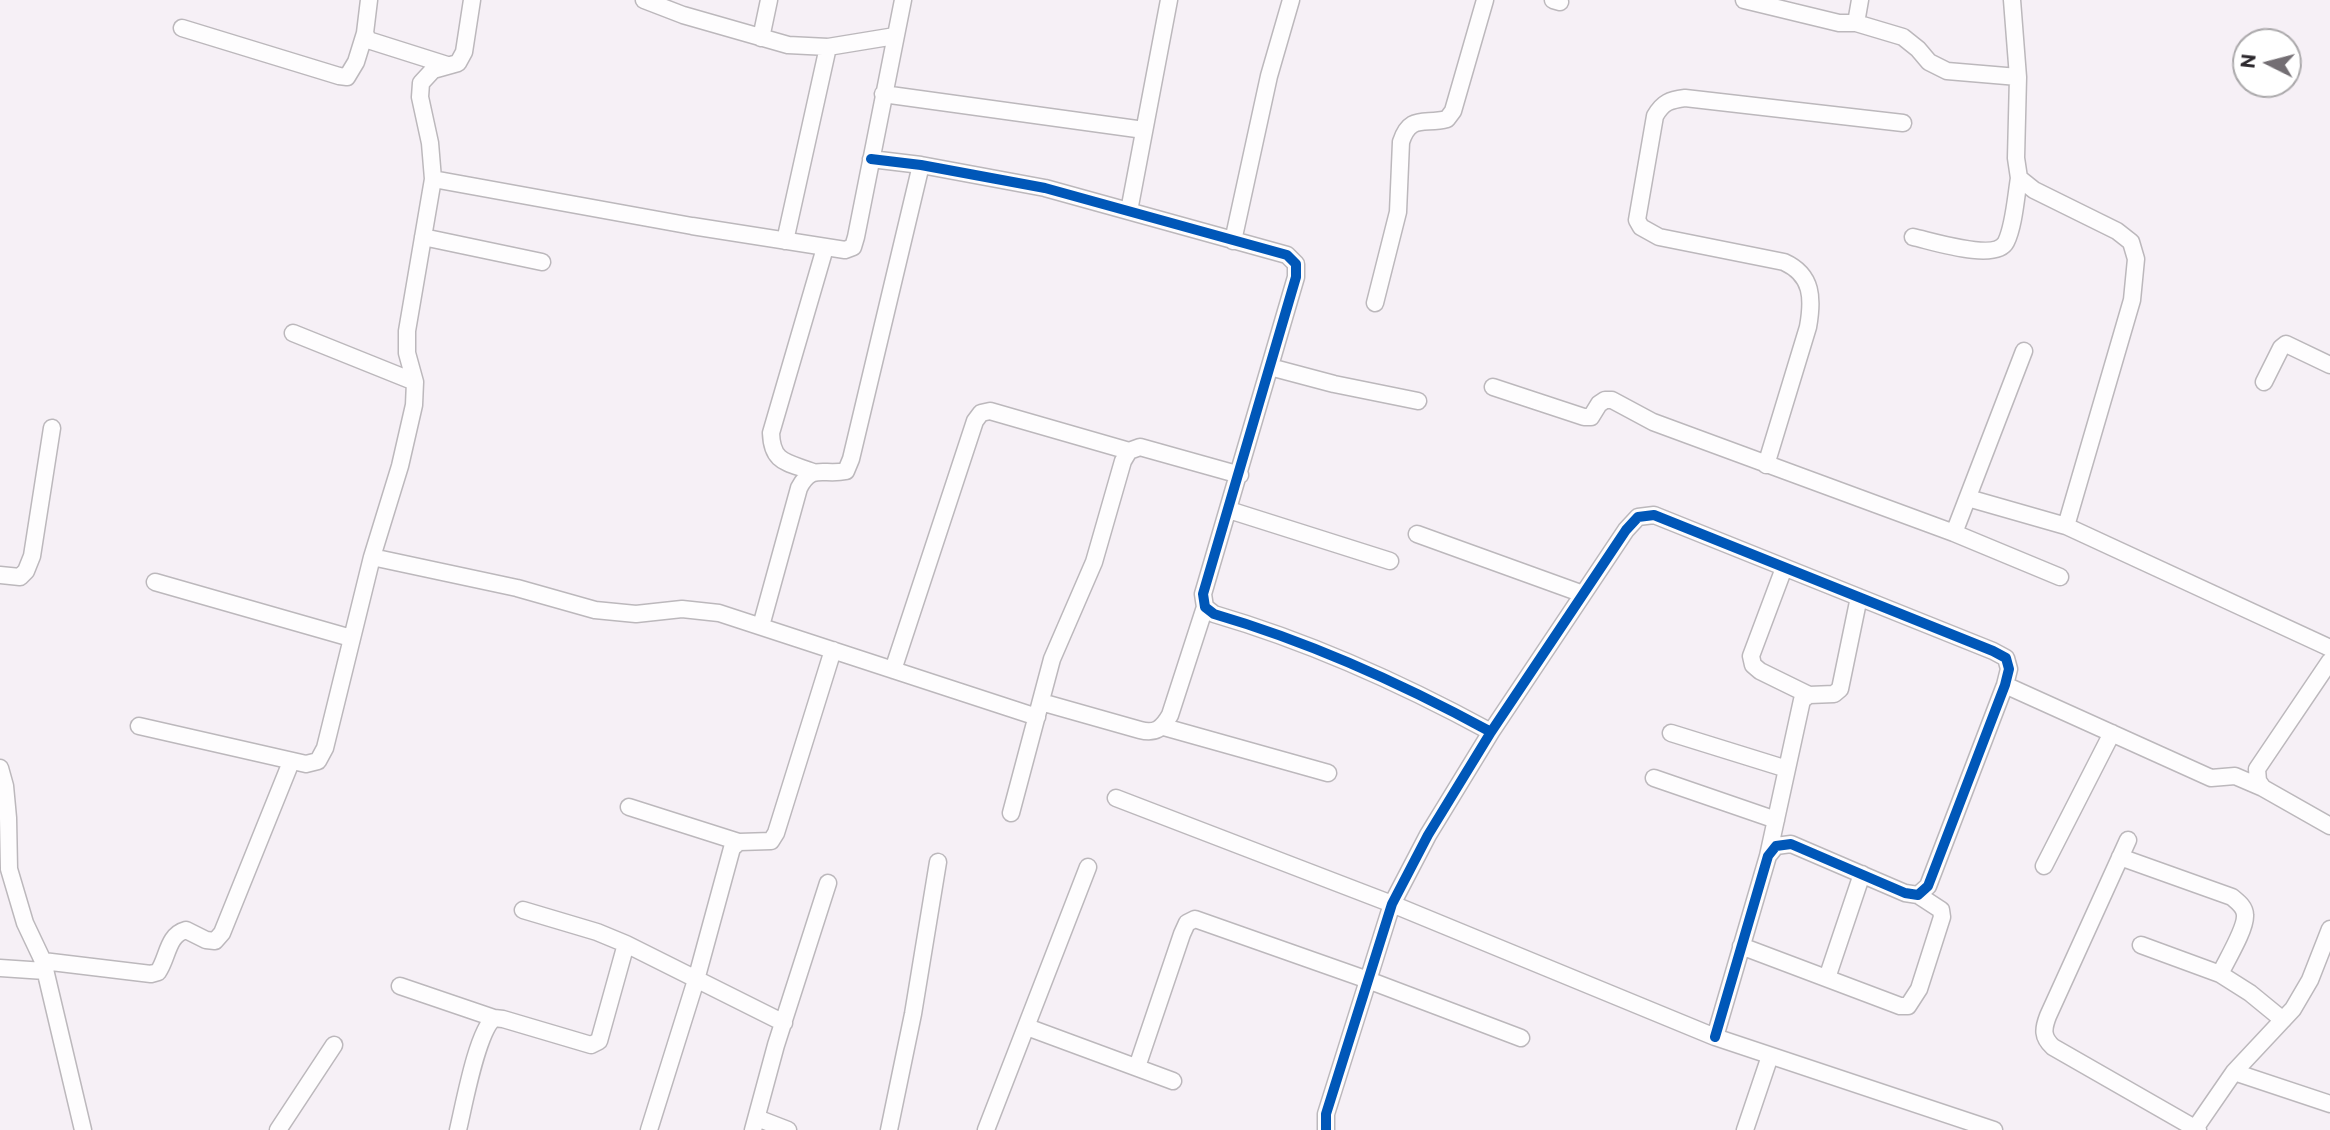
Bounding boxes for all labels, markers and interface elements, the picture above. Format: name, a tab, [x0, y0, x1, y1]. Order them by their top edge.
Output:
north arrow	[2232, 28, 2302, 98]
text: N	[2235, 53, 2260, 69]

